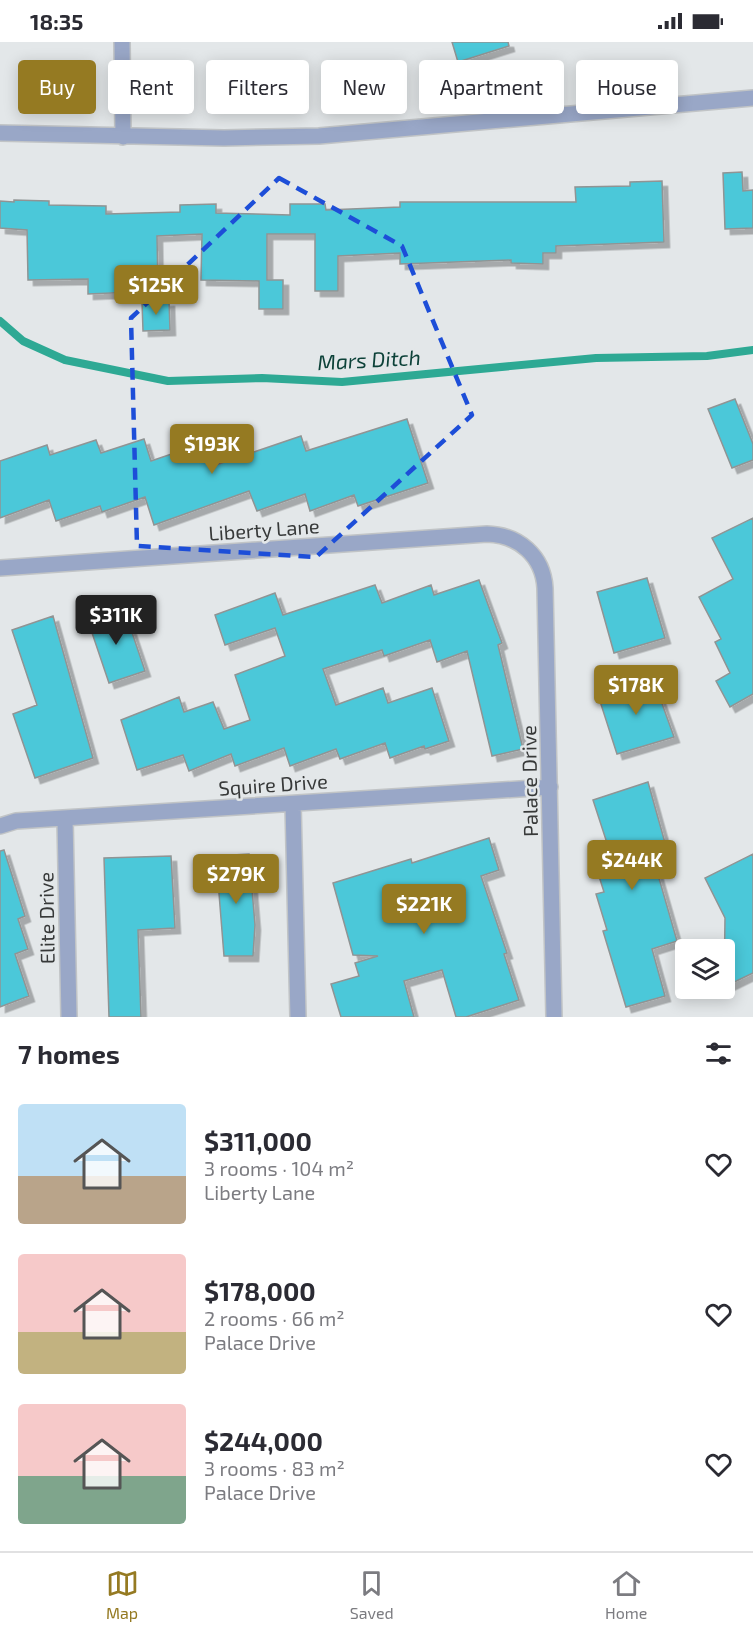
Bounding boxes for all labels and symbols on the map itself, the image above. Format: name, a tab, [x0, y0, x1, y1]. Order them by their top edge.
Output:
pin: $125K	[114, 265, 198, 316]
water label: Mars Ditch	[317, 344, 421, 374]
pin: $193K	[170, 424, 254, 475]
street label: Liberty Lane	[208, 513, 320, 545]
pin: $311K	[74, 595, 158, 646]
pin: $178K	[594, 665, 678, 716]
street label: Palace Drive	[516, 725, 542, 837]
street label: Squire Drive	[218, 768, 328, 800]
pin: $244K	[590, 840, 674, 891]
pin: $279K	[194, 854, 278, 905]
street label: Elite Drive	[33, 872, 59, 964]
pin: $221K	[382, 884, 466, 935]

